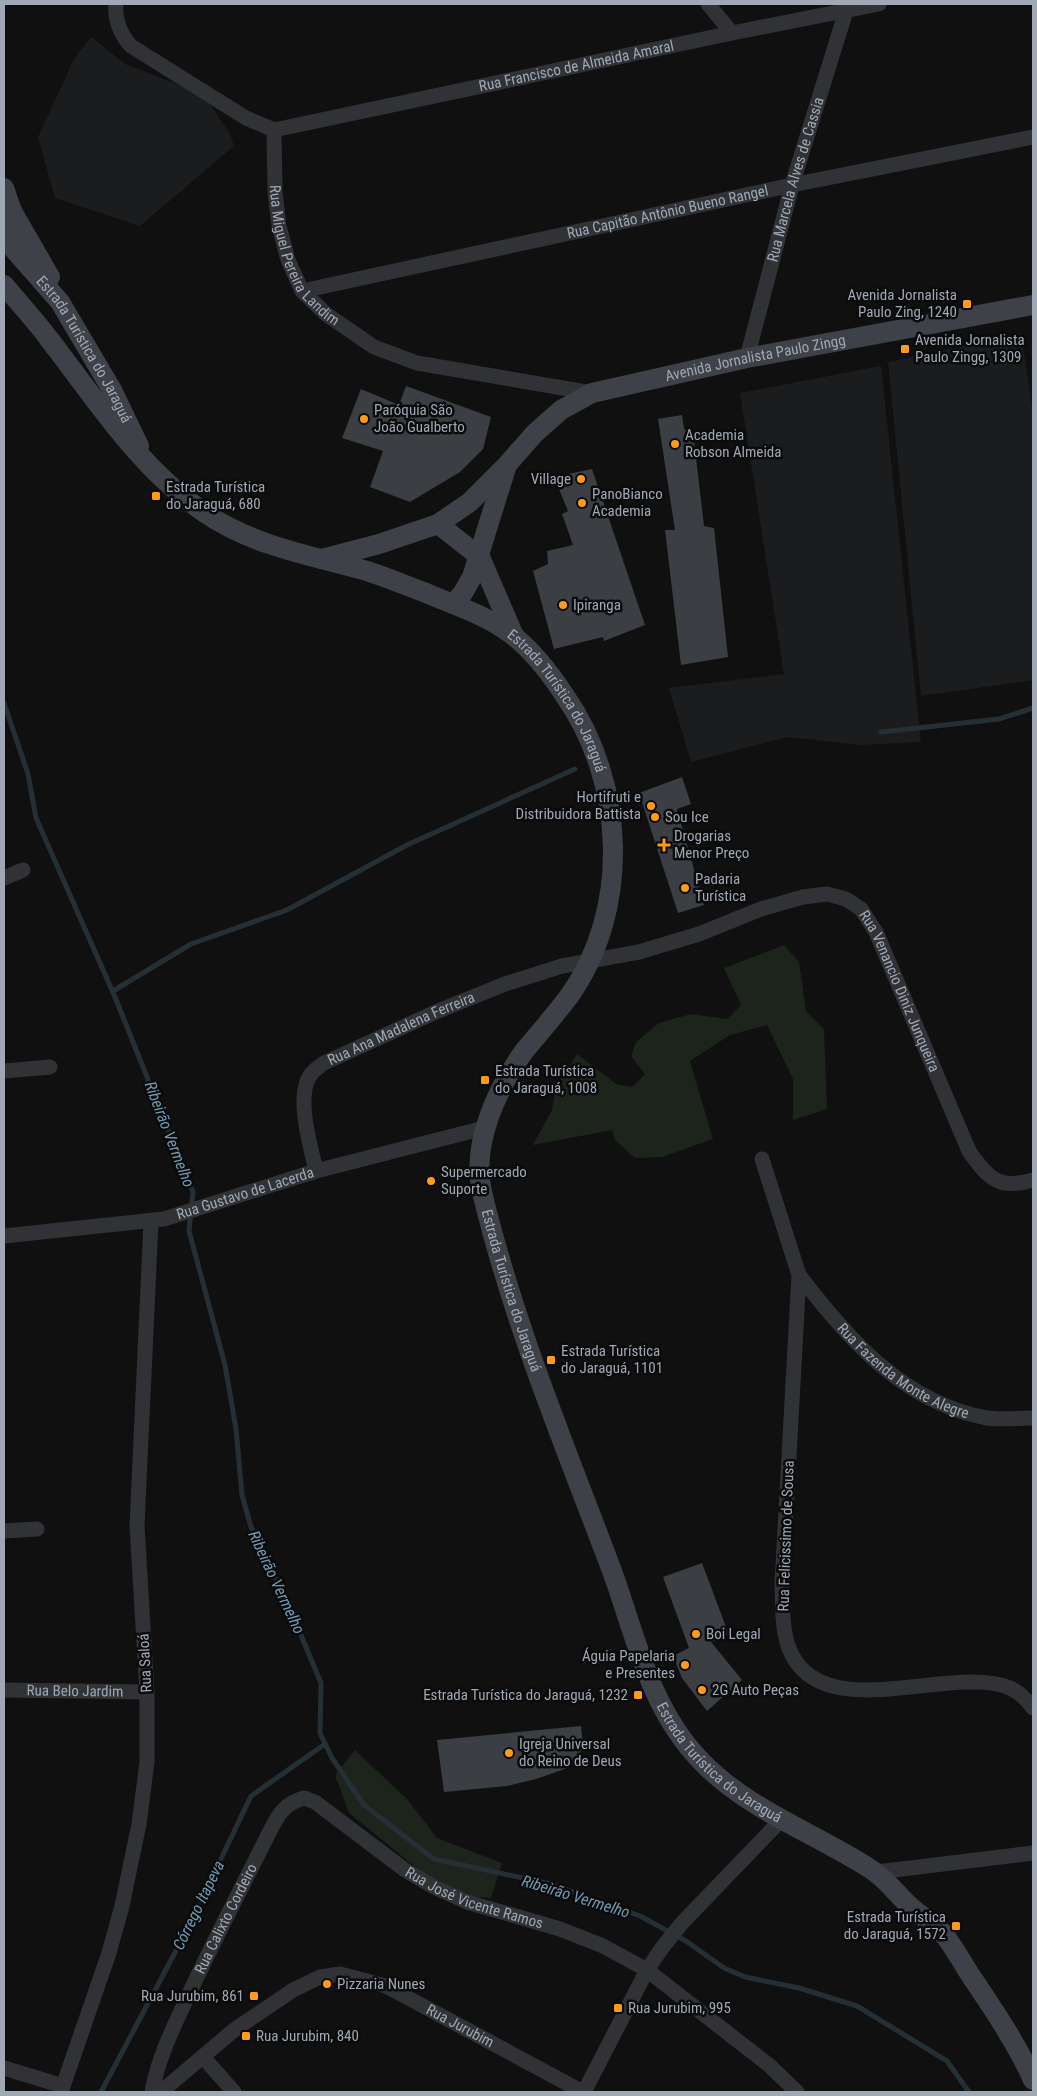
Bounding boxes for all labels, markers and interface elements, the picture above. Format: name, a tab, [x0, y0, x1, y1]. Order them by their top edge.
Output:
street label: Rua Francisco de Almeida Amaral	[477, 37, 675, 95]
street label: Rua Marcela Alves de Cassia	[763, 95, 828, 264]
street label: Rua Capitão Antônio Bueno Rangel	[565, 181, 770, 242]
street label: Rua Miguel Pereira Landim	[266, 185, 343, 330]
street label: Estrada Turística do Jaraguá	[32, 272, 135, 426]
place label: Avenida Jornalista Paulo Zing, 1240	[847, 286, 957, 321]
marker: Avenida Jornalista Paulo Zing, 1240	[961, 298, 973, 310]
street label: Avenida Jornalista Paulo Zingg	[663, 331, 847, 385]
place label: Avenida Jornalista Paulo Zingg, 1309	[915, 331, 1025, 366]
marker: Avenida Jornalista Paulo Zingg, 1309	[899, 343, 911, 355]
place label: Paróquia São João Gualberto	[374, 401, 465, 436]
marker: Paróquia São João Gualberto	[358, 413, 370, 425]
place label: Academia Robson Almeida	[685, 426, 781, 461]
marker: Academia Robson Almeida	[669, 438, 681, 450]
place label: Village	[531, 470, 571, 488]
marker: Village	[575, 473, 587, 485]
place label: Estrada Turística do Jaraguá, 680	[166, 478, 265, 513]
place label: PanoBianco Academia	[592, 485, 663, 520]
marker: Estrada Turística do Jaraguá, 680	[150, 490, 162, 502]
marker: PanoBianco Academia	[576, 497, 588, 509]
place label: Ipiranga	[573, 596, 621, 614]
marker: Ipiranga	[557, 599, 569, 611]
street label: Estrada Turística do Jaraguá	[504, 625, 610, 774]
place label: Hortifruti e Distribuidora Battista	[516, 788, 641, 823]
marker: Hortifruti e Distribuidora Battista	[645, 800, 657, 812]
place label: Sou Ice	[665, 808, 709, 826]
marker: Sou Ice	[649, 811, 661, 823]
place label: Drogarias Menor Preço	[674, 827, 749, 862]
marker: Drogarias Menor Preço	[658, 839, 670, 851]
place label: Padaria Turística	[695, 870, 746, 905]
marker: Padaria Turística	[679, 882, 691, 894]
street label: Rua Venancio Diniz Junqueira	[855, 907, 943, 1075]
street label: Rua Ana Madalena Ferreira	[325, 988, 477, 1069]
place label: Estrada Turística do Jaraguá, 1008	[495, 1062, 597, 1097]
marker: Estrada Turística do Jaraguá, 1008	[479, 1074, 491, 1086]
water label: Ribeirão Vermelho	[141, 1079, 198, 1190]
street label: Rua Gustavo de Lacerda	[174, 1163, 316, 1223]
place label: Supermercado Suporte	[441, 1163, 527, 1198]
marker: Supermercado Suporte	[425, 1175, 437, 1187]
street label: Estrada Turística do Jaraguá	[478, 1207, 545, 1374]
street label: Rua Fazenda Monte Alegre	[833, 1319, 971, 1422]
place label: Estrada Turística do Jaraguá, 1101	[561, 1342, 663, 1377]
marker: Estrada Turística do Jaraguá, 1101	[545, 1354, 557, 1366]
street label: Rua Felicissimo de Sousa	[774, 1460, 798, 1612]
water label: Ribeirão Vermelho	[244, 1528, 309, 1637]
place label: Boi Legal	[706, 1625, 761, 1643]
marker: Boi Legal	[690, 1628, 702, 1640]
street label: Rua Saloá	[134, 1633, 156, 1693]
place label: Águia Papelaria e Presentes	[582, 1647, 675, 1682]
marker: Águia Papelaria e Presentes	[679, 1659, 691, 1671]
street label: Rua Belo Jardim	[27, 1681, 123, 1701]
place label: 2G Auto Peças	[712, 1681, 799, 1699]
marker: 2G Auto Peças	[696, 1684, 708, 1696]
place label: Estrada Turística do Jaraguá, 1232	[423, 1686, 628, 1704]
marker: Estrada Turística do Jaraguá, 1232	[632, 1689, 644, 1701]
street label: Estrada Turística do Jaraguá	[653, 1699, 785, 1827]
place label: Igreja Universal do Reino de Deus	[519, 1735, 622, 1770]
marker: Igreja Universal do Reino de Deus	[503, 1747, 515, 1759]
water label: Córrego Itapeva	[169, 1857, 228, 1953]
street label: Rua Calixto Cordeiro	[191, 1861, 261, 1977]
street label: Rua José Vicente Ramos	[402, 1863, 545, 1933]
water label: Ribeirão Vermelho	[520, 1871, 632, 1922]
place label: Estrada Turística do Jaraguá, 1572	[844, 1908, 946, 1943]
marker: Estrada Turística do Jaraguá, 1572	[950, 1920, 962, 1932]
place label: Pizzaria Nunes	[337, 1975, 426, 1993]
marker: Pizzaria Nunes	[321, 1978, 333, 1990]
place label: Rua Jurubim, 861	[141, 1987, 244, 2005]
marker: Rua Jurubim, 861	[248, 1990, 260, 2002]
place label: Rua Jurubim, 995	[628, 1999, 731, 2017]
street label: Rua Jurubim	[423, 2000, 497, 2051]
marker: Rua Jurubim, 995	[612, 2002, 624, 2014]
place label: Rua Jurubim, 840	[256, 2027, 359, 2045]
marker: Rua Jurubim, 840	[240, 2030, 252, 2042]

